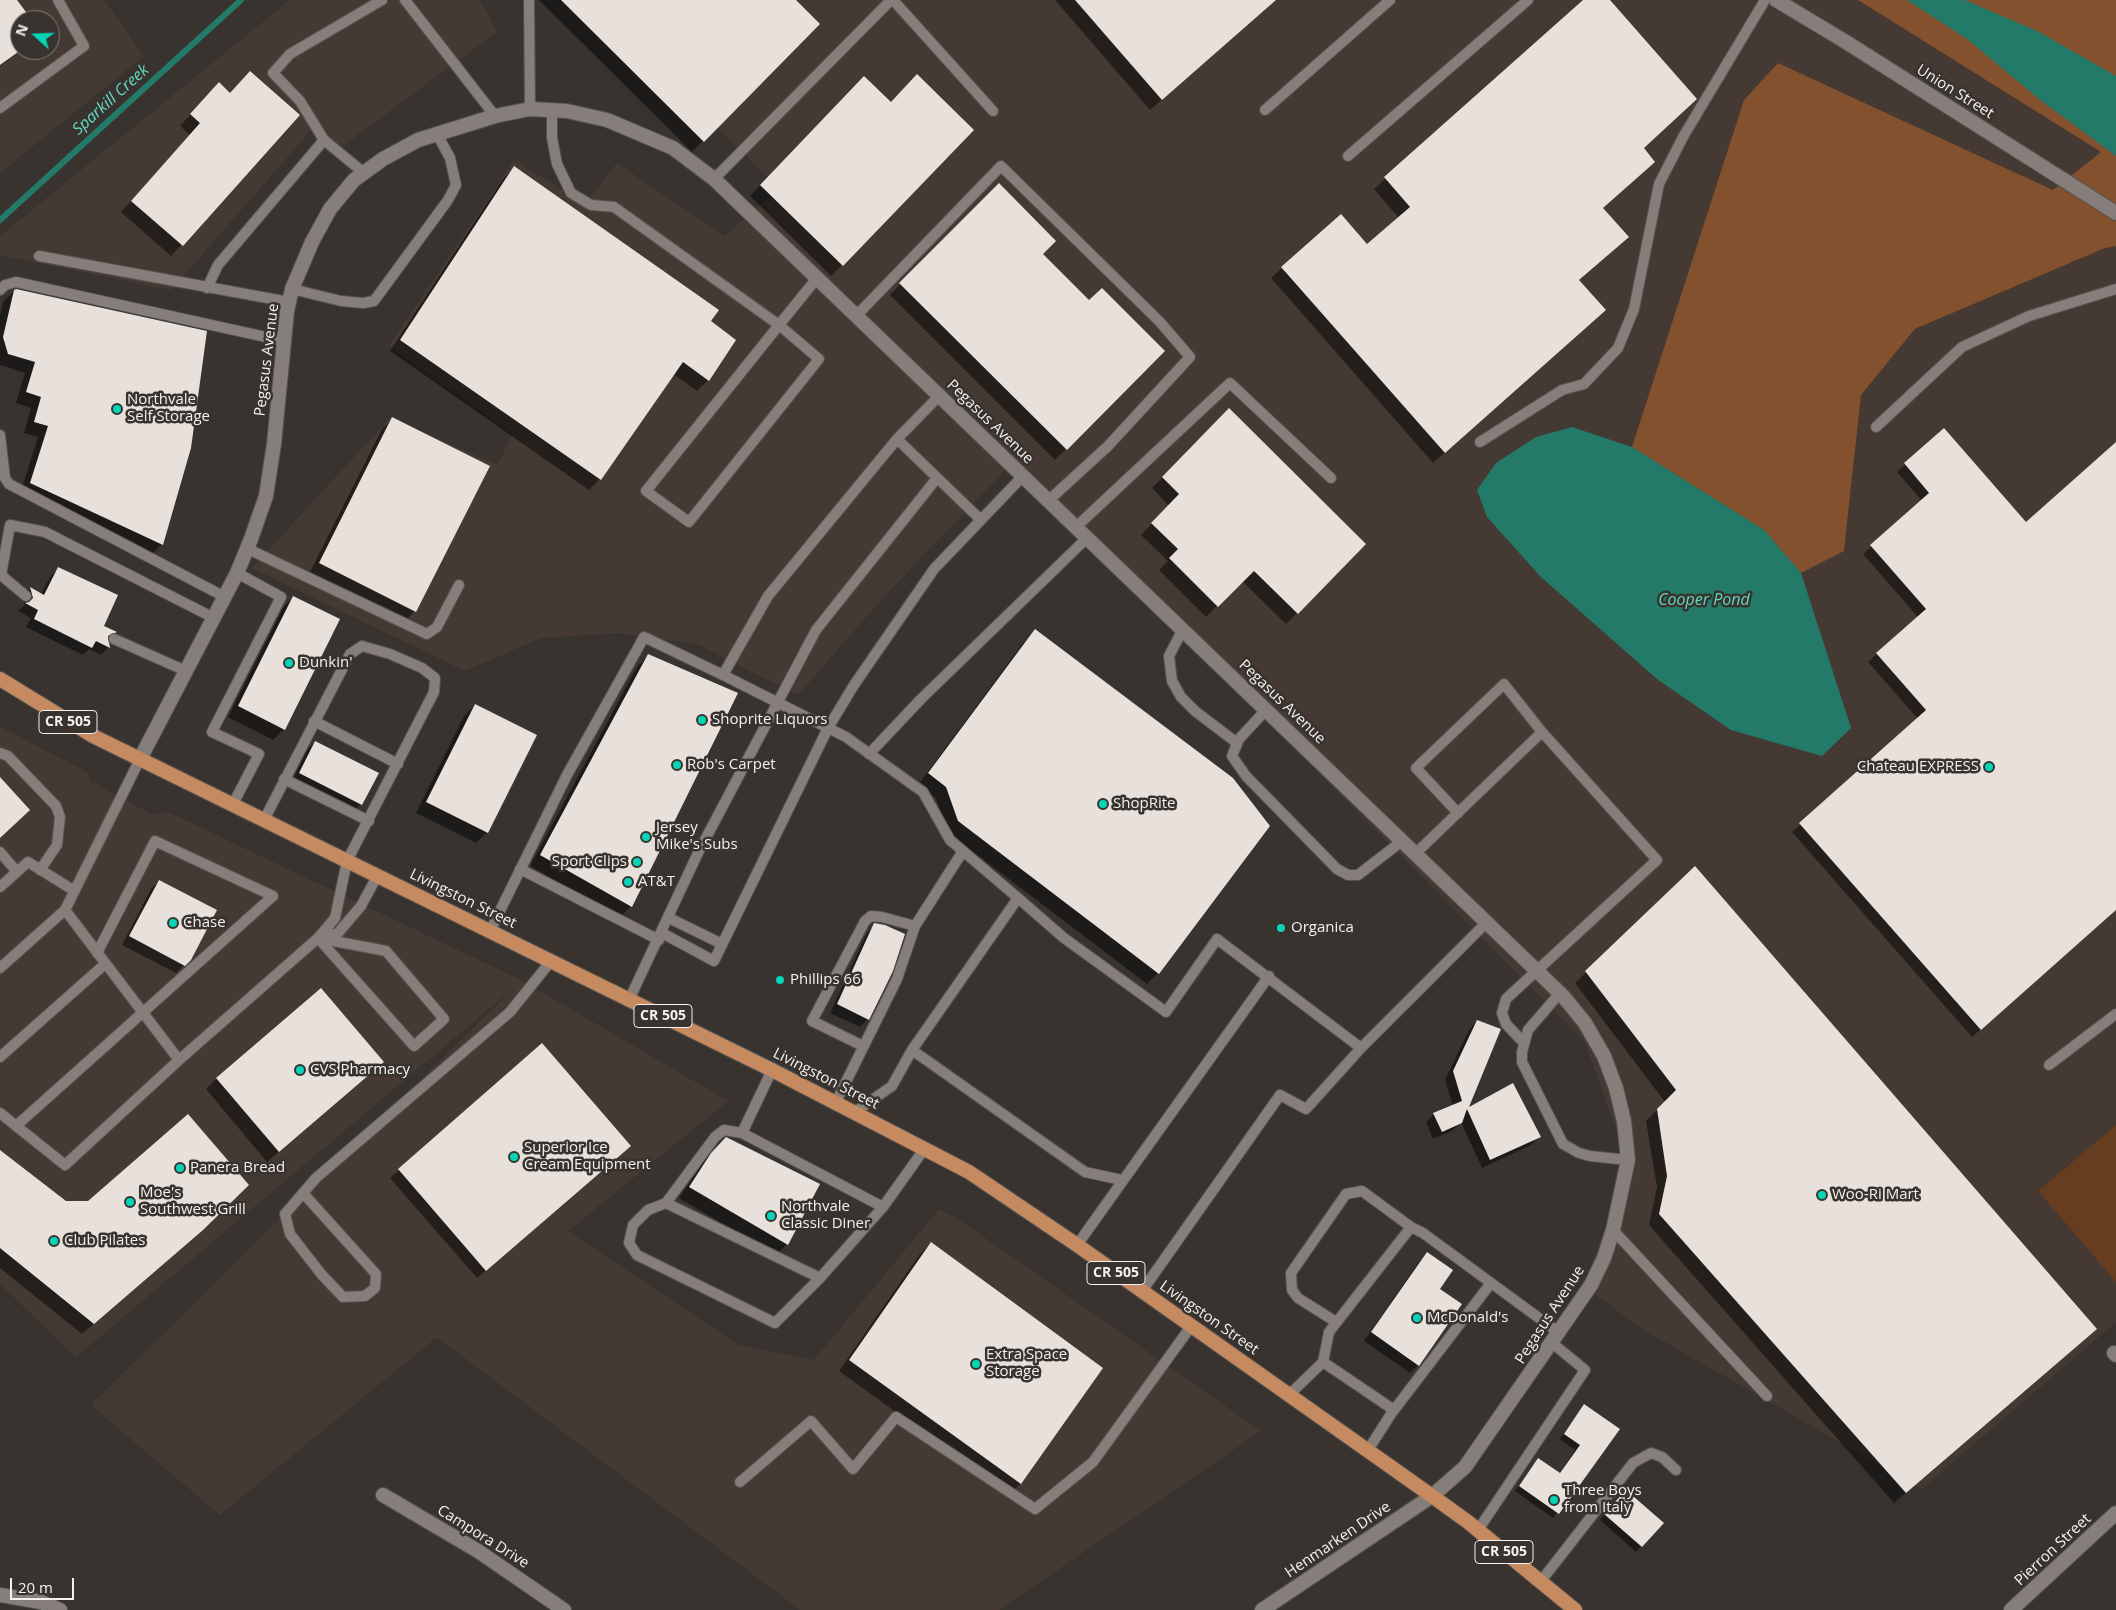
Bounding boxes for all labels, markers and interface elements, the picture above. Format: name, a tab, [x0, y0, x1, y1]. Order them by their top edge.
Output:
north arrow	[10, 10, 60, 60]
text: N	[10, 21, 32, 39]
water label: Sparkill Creek	[69, 61, 153, 139]
street label: Union Street	[1913, 61, 1997, 123]
street label: Pegasus Avenue	[251, 303, 283, 417]
street label: Pegasus Avenue	[943, 376, 1037, 468]
place label: Northvale Self Storage	[127, 391, 210, 426]
marker: Northvale Self Storage	[111, 403, 123, 415]
water label: Cooper Pond	[1658, 590, 1750, 610]
place label: Dunkin'	[299, 654, 352, 672]
street label: Pegasus Avenue	[1235, 656, 1329, 748]
marker: Dunkin'	[283, 657, 295, 669]
road number: CR 505	[39, 710, 97, 734]
place label: Shoprite Liquors	[712, 711, 828, 729]
marker: Shoprite Liquors	[696, 714, 708, 726]
place label: Rob's Carpet	[687, 756, 776, 774]
place label: Chateau EXPRESS	[1857, 758, 1979, 776]
marker: Rob's Carpet	[671, 759, 683, 771]
marker: Chateau EXPRESS	[1983, 761, 1995, 773]
place label: ShopRite	[1113, 795, 1175, 813]
marker: ShopRite	[1097, 798, 1109, 810]
place label: Jersey Mike's Subs	[656, 819, 738, 854]
marker: Jersey Mike's Subs	[640, 831, 652, 843]
place label: Sport Clips	[552, 853, 627, 871]
marker: Sport Clips	[631, 856, 643, 868]
street label: Livingston Street	[407, 865, 519, 933]
place label: AT&T	[638, 873, 675, 891]
marker: AT&T	[622, 876, 634, 888]
place label: Chase	[183, 914, 226, 932]
marker: Chase	[167, 917, 179, 929]
place label: Organica	[1291, 919, 1354, 937]
marker: Organica	[1275, 922, 1287, 934]
place label: Phillips 66	[790, 971, 861, 989]
marker: Phillips 66	[774, 974, 786, 986]
road number: CR 505	[634, 1004, 692, 1028]
street label: Livingston Street	[770, 1044, 882, 1114]
place label: CVS Pharmacy	[310, 1061, 410, 1079]
marker: CVS Pharmacy	[294, 1064, 306, 1076]
place label: Superior Ice Cream Equipment	[524, 1139, 651, 1174]
marker: Superior Ice Cream Equipment	[508, 1151, 520, 1163]
place label: Panera Bread	[190, 1159, 285, 1177]
marker: Panera Bread	[174, 1162, 186, 1174]
place label: Moe's Southwest Grill	[140, 1184, 246, 1219]
place label: Woo-Ri Mart	[1832, 1186, 1919, 1204]
marker: Woo-Ri Mart	[1816, 1189, 1828, 1201]
marker: Moe's Southwest Grill	[124, 1196, 136, 1208]
place label: Northvale Classic Diner	[781, 1198, 870, 1233]
marker: Northvale Classic Diner	[765, 1210, 777, 1222]
place label: Club Pilates	[64, 1232, 145, 1250]
marker: Club Pilates	[48, 1235, 60, 1247]
road number: CR 505	[1087, 1262, 1145, 1284]
street label: Pegasus Avenue	[1512, 1262, 1588, 1368]
street label: Livingston Street	[1156, 1277, 1262, 1359]
place label: McDonald's	[1427, 1309, 1509, 1327]
marker: McDonald's	[1411, 1312, 1423, 1324]
place label: Extra Space Storage	[986, 1346, 1067, 1381]
marker: Extra Space Storage	[970, 1358, 982, 1370]
place label: Three Boys from Italy	[1564, 1482, 1642, 1517]
marker: Three Boys from Italy	[1548, 1494, 1560, 1506]
street label: Henmarken Drive	[1282, 1498, 1394, 1582]
street label: Campora Drive	[434, 1502, 532, 1572]
street label: Pierron Street	[2011, 1510, 2095, 1590]
road number: CR 505	[1475, 1540, 1533, 1564]
scale bar	[12, 1568, 76, 1600]
text: 20 m	[18, 1577, 53, 1597]

